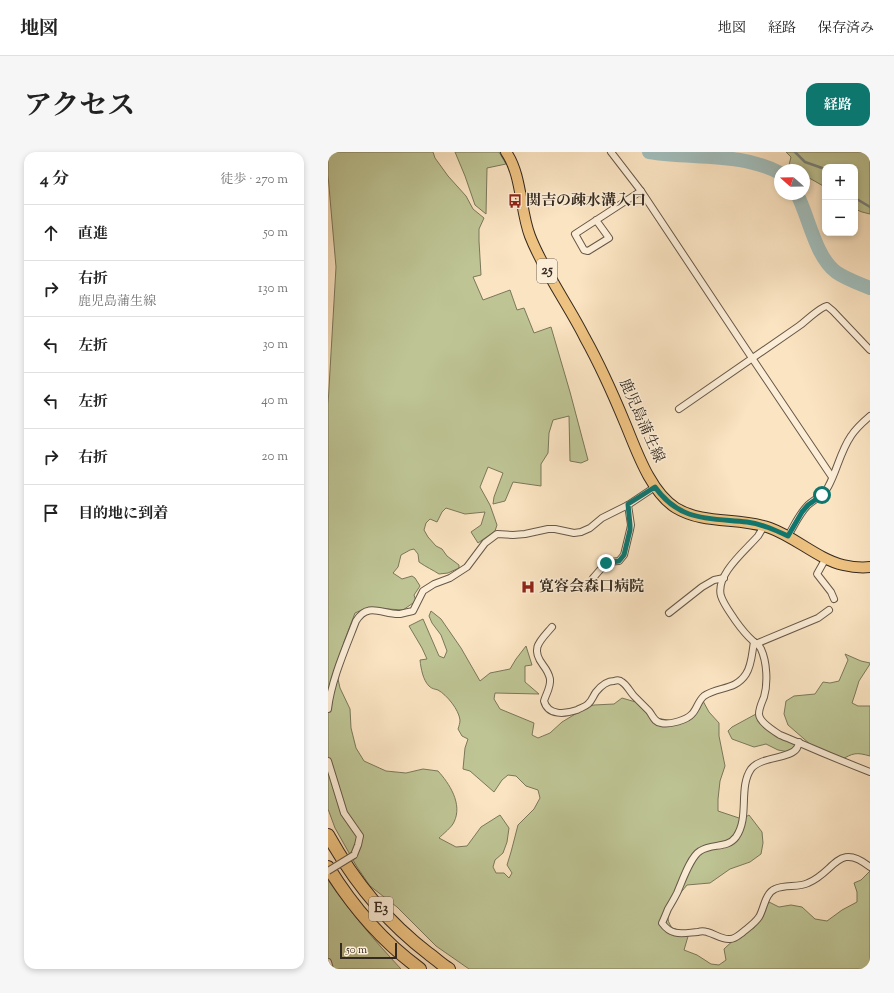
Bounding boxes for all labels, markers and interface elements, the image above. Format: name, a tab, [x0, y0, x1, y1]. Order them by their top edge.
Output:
text: 地図	[20, 16, 58, 43]
text: 地図	[718, 19, 746, 39]
text: 経路	[768, 19, 796, 39]
text: 保存済み	[818, 19, 874, 39]
button: 経路	[806, 83, 870, 126]
text: アクセス	[24, 87, 135, 127]
north arrow	[774, 164, 810, 200]
map controls	[822, 164, 858, 236]
button: +	[822, 164, 858, 200]
text: 4 分	[40, 168, 69, 192]
text: 徒歩 · 270 m	[220, 171, 288, 189]
place label: 関吉の疎水溝入口	[526, 191, 646, 212]
bus stop icon: 関吉の疎水溝入口	[507, 193, 523, 209]
button: −	[822, 200, 858, 236]
icon: ahead	[40, 222, 62, 244]
text: 直進	[78, 224, 108, 245]
text: 50 m	[263, 224, 288, 242]
road number: 25	[537, 259, 557, 283]
text: 右折	[78, 269, 108, 290]
icon: right	[40, 278, 62, 300]
text: 130 m	[258, 280, 288, 298]
text: 鹿児島蒲生線	[78, 293, 156, 311]
icon: left	[40, 334, 62, 356]
text: 左折	[78, 336, 108, 357]
text: 30 m	[262, 336, 288, 354]
street label: 鹿児島蒲生線	[613, 376, 669, 466]
icon: left	[40, 390, 62, 412]
text: 左折	[78, 392, 108, 413]
text: 40 m	[261, 392, 288, 410]
icon: right	[40, 446, 62, 468]
text: 右折	[78, 448, 108, 469]
text: 20 m	[262, 448, 288, 466]
route start	[813, 486, 831, 504]
icon: arrive	[40, 502, 62, 524]
text: 目的地に到着	[78, 504, 168, 525]
route end	[597, 554, 615, 572]
place label: 寛容会森口病院	[539, 577, 644, 598]
hospital icon: 寛容会森口病院	[520, 579, 536, 595]
road number: E3	[369, 897, 393, 921]
scale bar	[340, 941, 397, 960]
text: 50 m	[346, 942, 367, 958]

